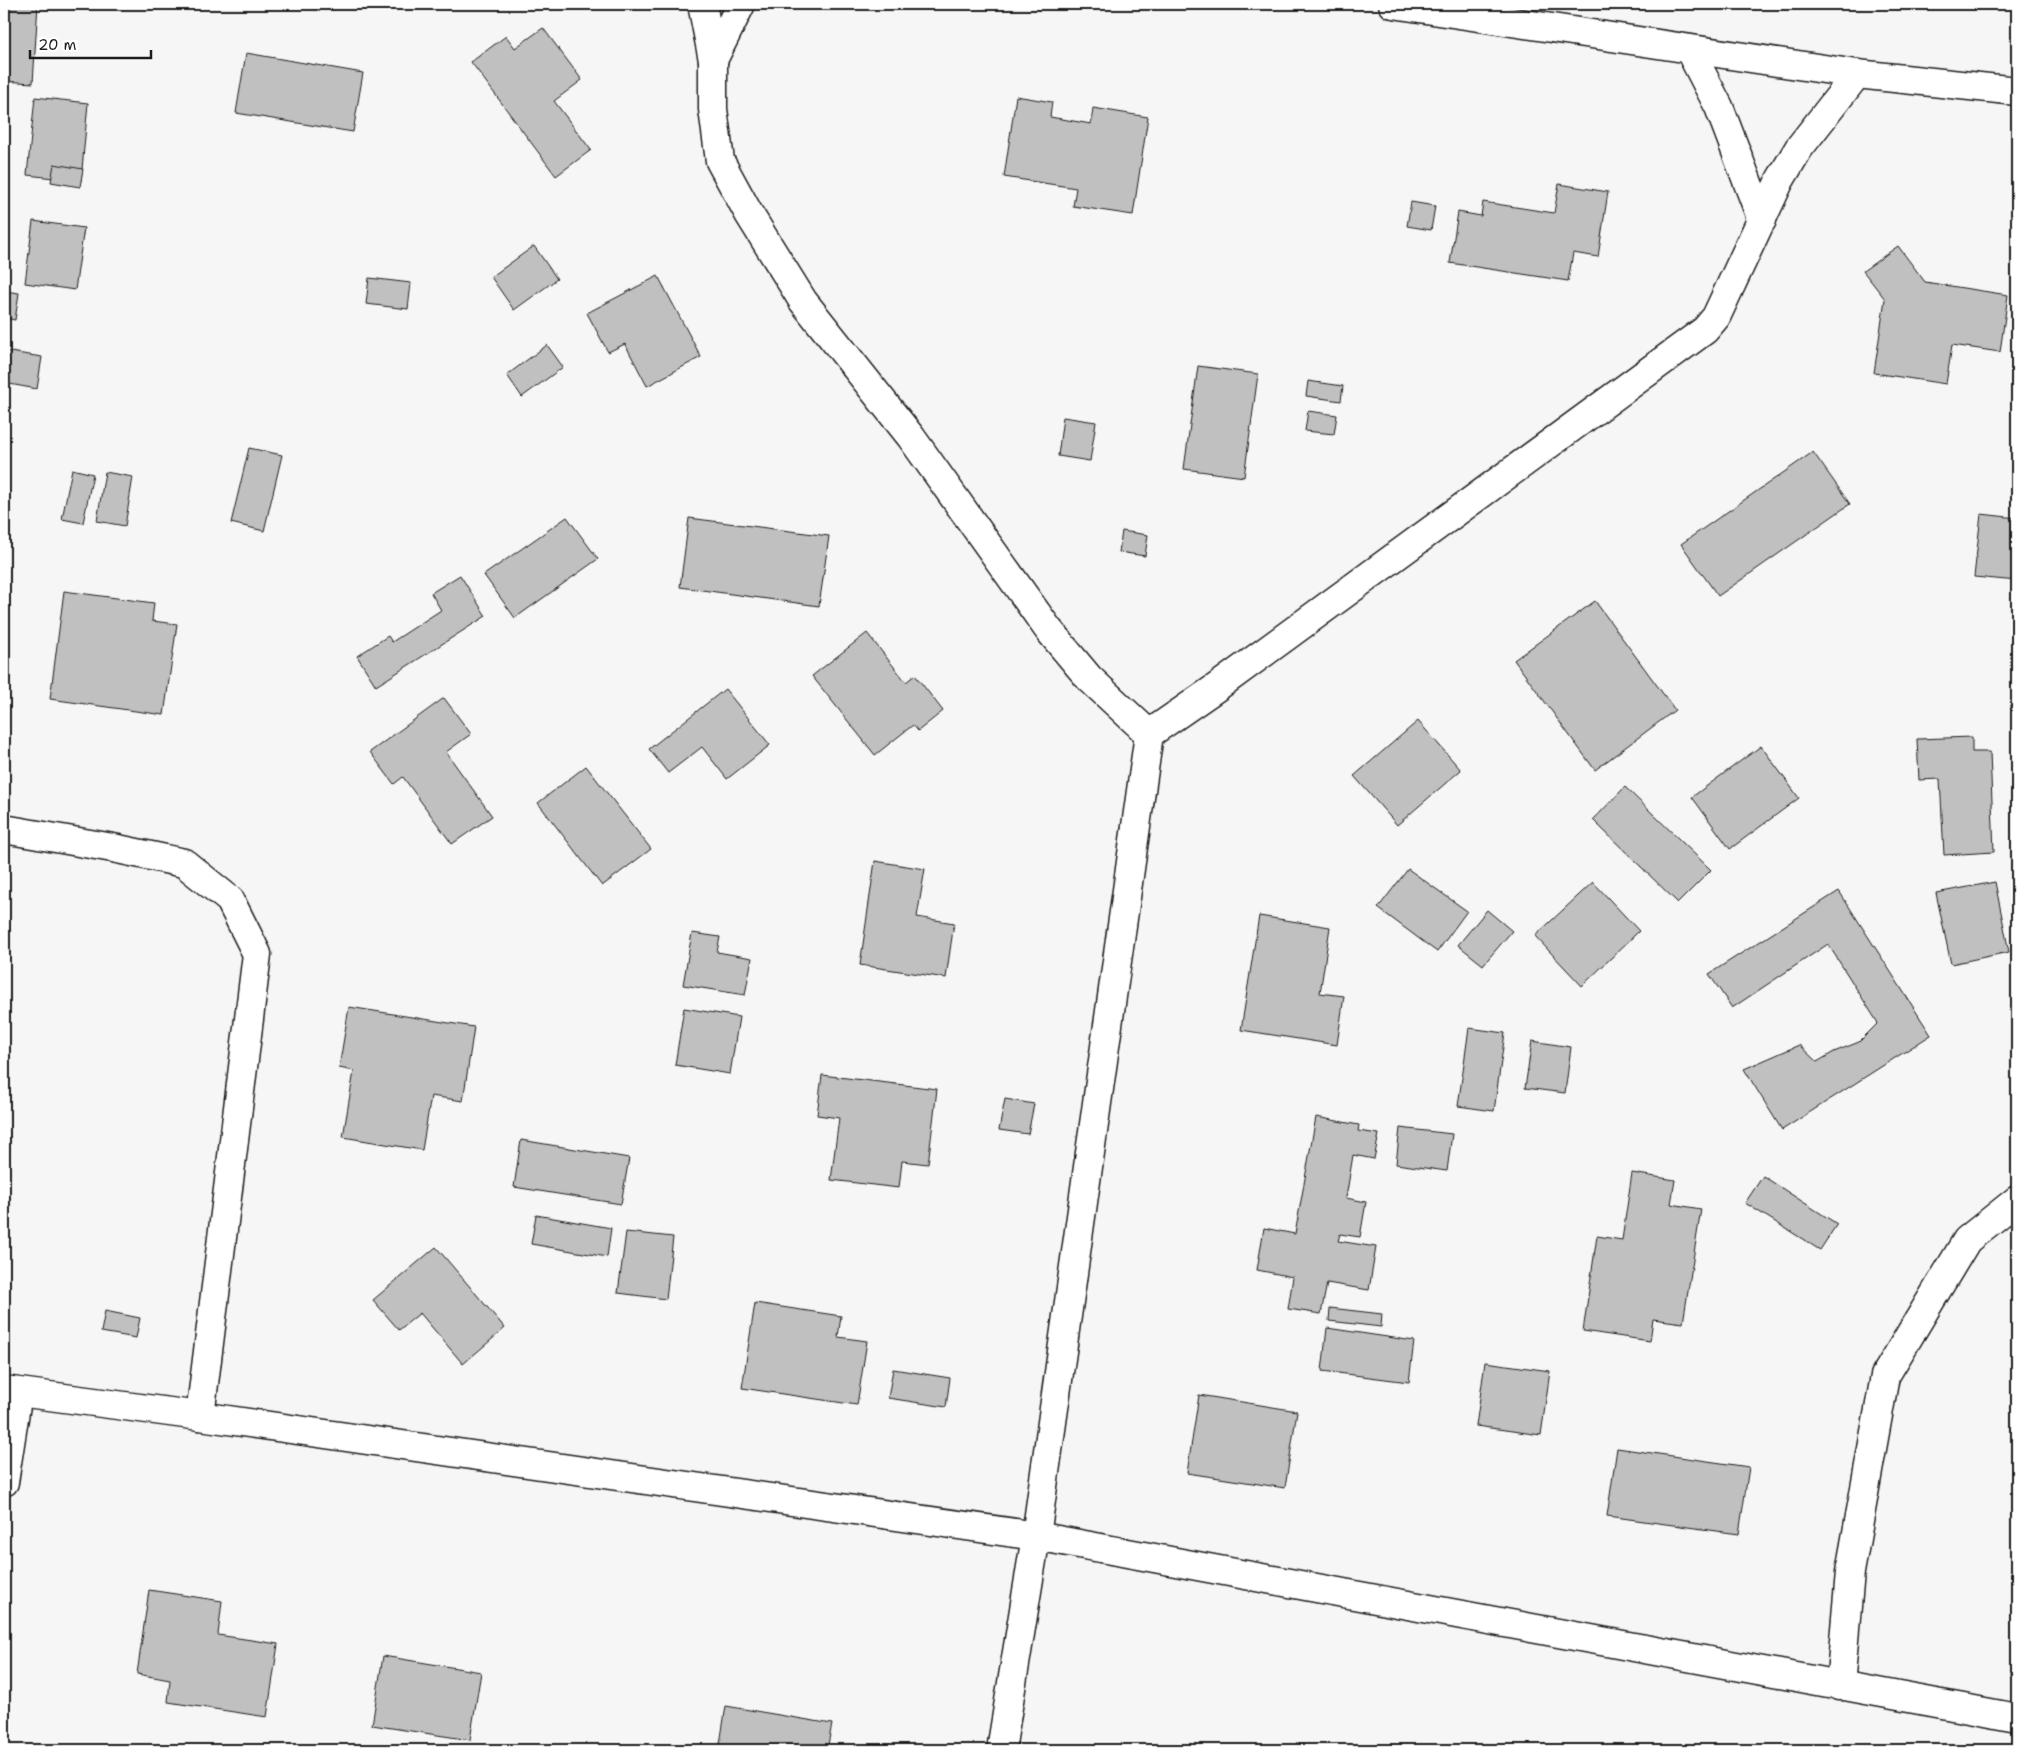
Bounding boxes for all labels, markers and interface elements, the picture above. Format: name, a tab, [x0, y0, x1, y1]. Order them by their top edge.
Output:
scale bar	[30, 28, 151, 60]
text: 20 m	[38, 35, 77, 55]

